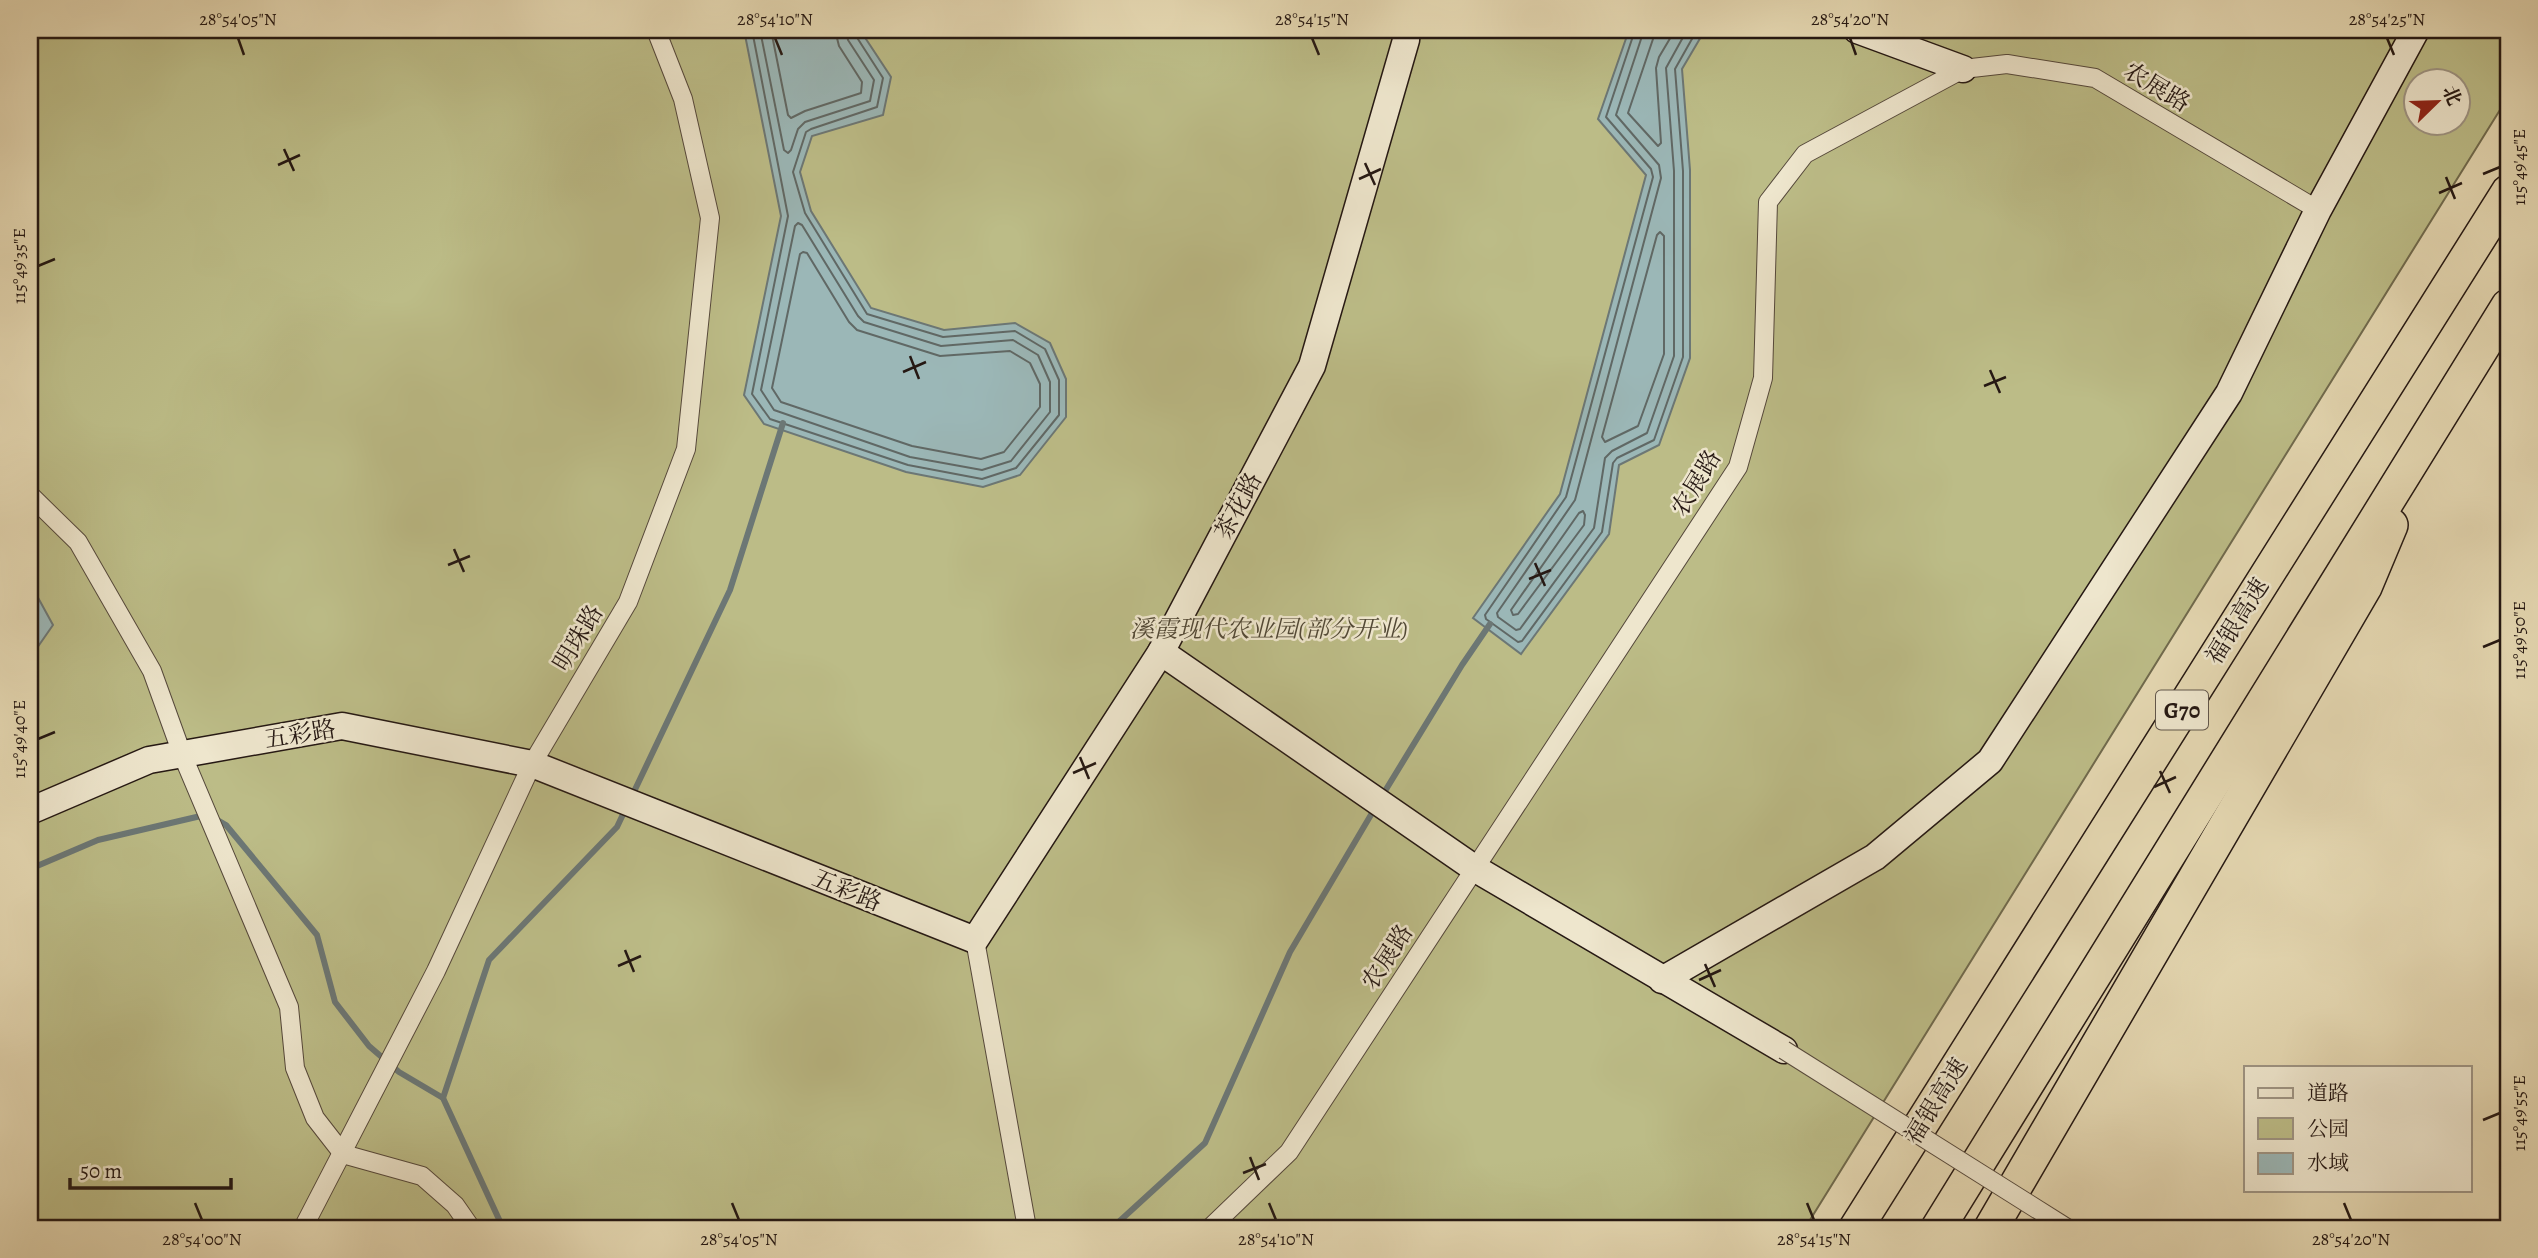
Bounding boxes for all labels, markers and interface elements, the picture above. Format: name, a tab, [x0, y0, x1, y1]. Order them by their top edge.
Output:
text: 28°54'05"N	[199, 7, 277, 31]
text: 28°54'10"N	[737, 7, 813, 31]
text: 28°54'15"N	[1275, 7, 1349, 31]
text: 28°54'20"N	[1811, 7, 1889, 31]
text: 28°54'25"N	[2349, 7, 2425, 31]
street label: 农展路	[2118, 55, 2196, 119]
north arrow	[2402, 66, 2472, 136]
text: 北	[2436, 82, 2467, 110]
text: 115°49'45"E	[2507, 129, 2531, 205]
text: 115°49'35"E	[7, 228, 31, 304]
street label: 农展路	[1664, 444, 1728, 522]
street label: 茶花路	[1207, 467, 1269, 545]
street label: 福银高速	[2198, 572, 2276, 670]
street label: 明珠路	[546, 599, 610, 677]
text: 115°49'50"E	[2507, 601, 2531, 679]
park label: 溪霞现代农业园(部分开业)	[1130, 613, 1408, 645]
road number: G70	[2156, 690, 2208, 730]
text: 115°49'40"E	[7, 700, 31, 778]
street label: 五彩路	[262, 713, 338, 755]
street label: 五彩路	[808, 862, 886, 918]
street label: 农展路	[1354, 918, 1420, 996]
street label: 福银高速	[1897, 1052, 1975, 1150]
legend	[2244, 1066, 2472, 1192]
text: 115°49'55"E	[2507, 1075, 2531, 1151]
text: 道路	[2307, 1079, 2349, 1107]
text: 公园	[2307, 1115, 2349, 1143]
scale bar	[70, 1146, 231, 1190]
text: 水域	[2307, 1149, 2349, 1177]
text: 50 m	[80, 1157, 122, 1185]
text: 28°54'00"N	[162, 1227, 242, 1251]
text: 28°54'05"N	[700, 1227, 778, 1251]
text: 28°54'10"N	[1238, 1227, 1314, 1251]
text: 28°54'15"N	[1777, 1227, 1851, 1251]
text: 28°54'20"N	[2312, 1227, 2390, 1251]

